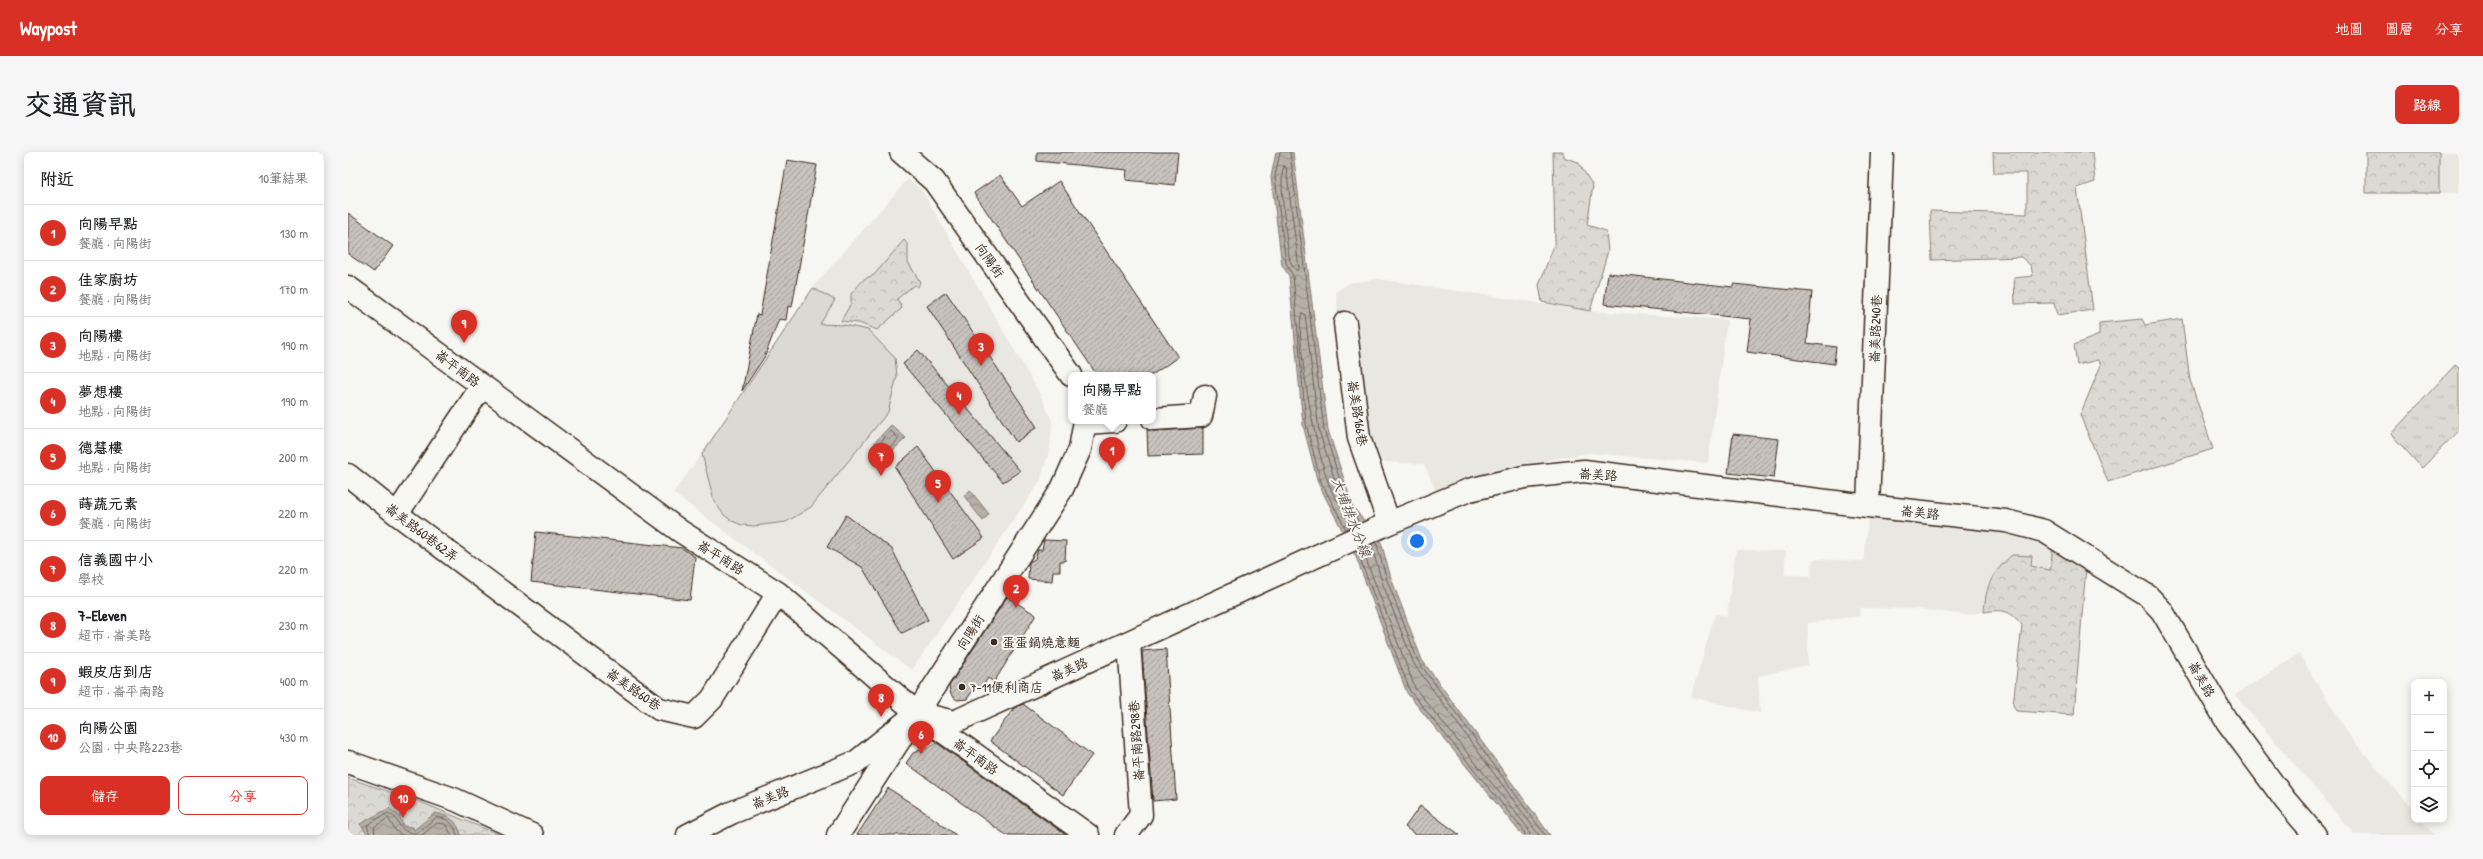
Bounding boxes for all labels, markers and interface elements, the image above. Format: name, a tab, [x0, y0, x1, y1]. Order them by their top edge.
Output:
text: Waypost	[20, 15, 77, 41]
text: 地圖	[2335, 19, 2363, 38]
text: 圖層	[2385, 19, 2413, 38]
text: 分享	[2435, 19, 2463, 38]
text: 交通資訊	[24, 85, 136, 123]
button: 路線	[2395, 85, 2459, 124]
text: 附近	[40, 167, 74, 190]
text: 10筆結果	[258, 169, 308, 187]
text: 向陽早點	[78, 213, 138, 234]
text: 1	[51, 224, 55, 242]
text: 130 m	[280, 224, 308, 242]
text: 餐廳 · 向陽街	[78, 234, 152, 252]
street label: 向陽街	[971, 239, 1009, 281]
text: 佳家廚坊	[78, 269, 138, 290]
text: 2	[50, 280, 56, 298]
text: 170 m	[279, 280, 308, 298]
text: 餐廳 · 向陽街	[78, 290, 152, 308]
street label: 崙美路240巷	[1865, 294, 1885, 364]
pin: 9	[451, 310, 477, 343]
text: 向陽樓	[78, 325, 123, 346]
pin: 3	[968, 333, 994, 366]
text: 3	[50, 336, 56, 354]
text: 190 m	[281, 336, 308, 354]
street label: 崙平南路	[432, 345, 484, 391]
text: 地點 · 向陽街	[78, 346, 152, 364]
popup	[1068, 372, 1156, 424]
street label: 崙美路166巷	[1344, 378, 1372, 448]
text: 向陽早點	[1082, 379, 1142, 400]
text: 夢想樓	[78, 381, 123, 402]
pin: 4	[946, 382, 972, 415]
text: 4	[51, 392, 55, 410]
text: 190 m	[281, 392, 308, 410]
text: 餐廳	[1082, 400, 1108, 418]
text: 地點 · 向陽街	[78, 402, 152, 420]
text: 德慧樓	[78, 437, 123, 458]
pin: 1	[1099, 437, 1125, 470]
pin: 7	[868, 443, 894, 476]
text: 5	[50, 448, 56, 466]
text: 200 m	[278, 448, 308, 466]
text: 地點 · 向陽街	[78, 458, 152, 476]
street label: 崙美路	[1578, 464, 1618, 484]
pin: 5	[925, 470, 951, 503]
water label: 大埔排水分線	[1328, 474, 1376, 561]
text: 蒔蔬元素	[78, 493, 138, 514]
street label: 崙美路60巷62弄	[382, 499, 462, 565]
street label: 崙美路	[1900, 501, 1940, 523]
text: 6	[50, 504, 56, 522]
text: 220 m	[278, 504, 308, 522]
text: 餐廳 · 向陽街	[78, 514, 152, 532]
your location	[1407, 531, 1427, 551]
street label: 崙平南路	[694, 536, 748, 578]
text: 信義國中小	[78, 549, 153, 570]
text: 7	[50, 560, 56, 578]
text: 220 m	[278, 560, 308, 578]
text: 學校	[78, 570, 104, 588]
pin: 2	[1003, 575, 1029, 608]
text: 7-Eleven	[78, 605, 127, 626]
street label: 向陽街	[952, 611, 988, 653]
text: 8	[50, 616, 56, 634]
text: 230 m	[278, 616, 308, 634]
text: 超市 · 崙美路	[78, 626, 152, 644]
place label: 蛋蛋鍋燒意麵	[1002, 633, 1080, 651]
marker: 蛋蛋鍋燒意麵	[989, 637, 999, 647]
street label: 崙美路	[1048, 653, 1090, 685]
street label: 崙美路	[2184, 658, 2220, 700]
text: 蝦皮店到店	[78, 661, 153, 682]
street label: 崙美路60巷	[603, 664, 665, 714]
text: 9	[51, 672, 55, 690]
text: 400 m	[280, 672, 308, 690]
place label: 7-11便利商店	[970, 678, 1043, 696]
map controls	[2411, 679, 2447, 823]
button: +	[2411, 679, 2447, 715]
text: 超市 · 崙平南路	[78, 682, 165, 700]
marker: 7-11便利商店	[957, 682, 967, 692]
pin: 8	[868, 684, 894, 717]
street label: 崙平南路298巷	[1124, 700, 1148, 782]
button: −	[2411, 715, 2447, 751]
text: 向陽公園	[78, 717, 138, 738]
pin: 6	[908, 721, 934, 754]
text: 10	[48, 728, 58, 746]
text: 430 m	[280, 728, 308, 746]
street label: 崙平南路	[950, 733, 1002, 779]
text: 公園 · 中央路223巷	[78, 738, 183, 756]
button: locate	[2411, 751, 2447, 787]
button: 儲存	[40, 776, 170, 815]
button: 分享	[178, 776, 308, 815]
street label: 崙美路	[749, 781, 791, 813]
pin: 10	[390, 785, 416, 818]
button: layers	[2411, 787, 2447, 823]

